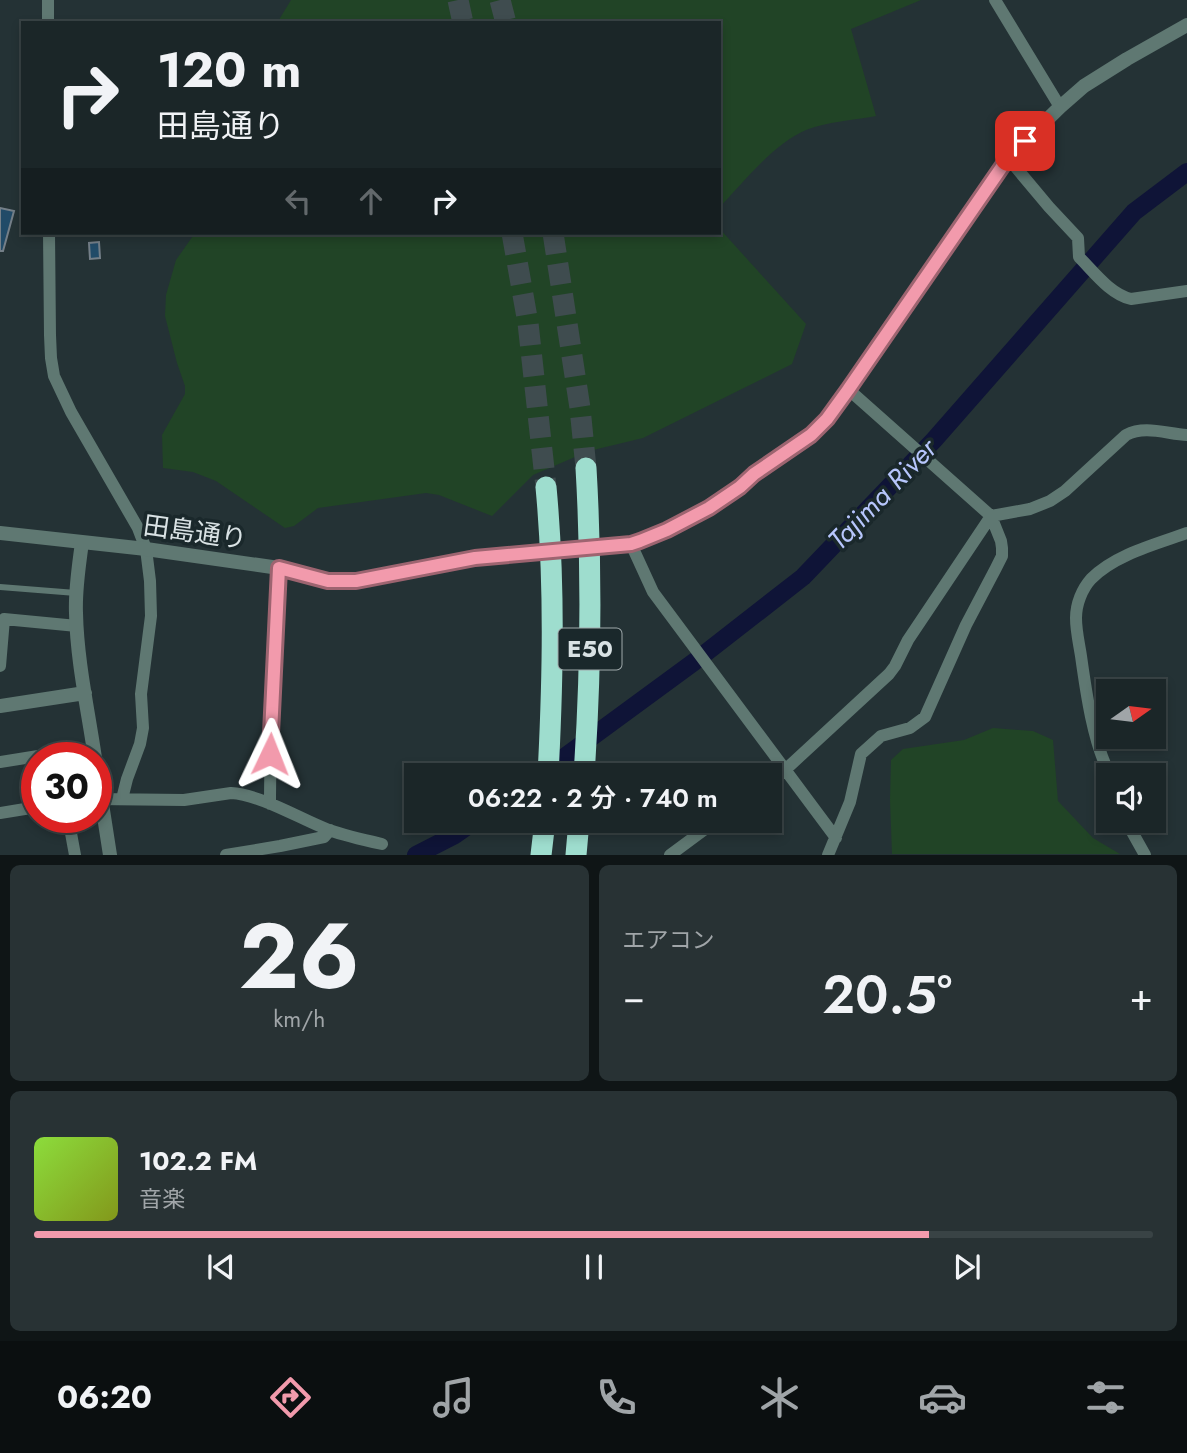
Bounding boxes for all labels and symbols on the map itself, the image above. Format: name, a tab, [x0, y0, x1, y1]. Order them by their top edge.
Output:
pin	[995, 111, 1055, 171]
water label: Tajima River	[818, 428, 947, 559]
street label: 田島通り	[141, 506, 249, 558]
road number: E50	[558, 628, 622, 670]
north arrow	[1096, 679, 1166, 749]
position arrow	[233, 717, 307, 791]
speed limit sign: 30	[21, 742, 112, 833]

